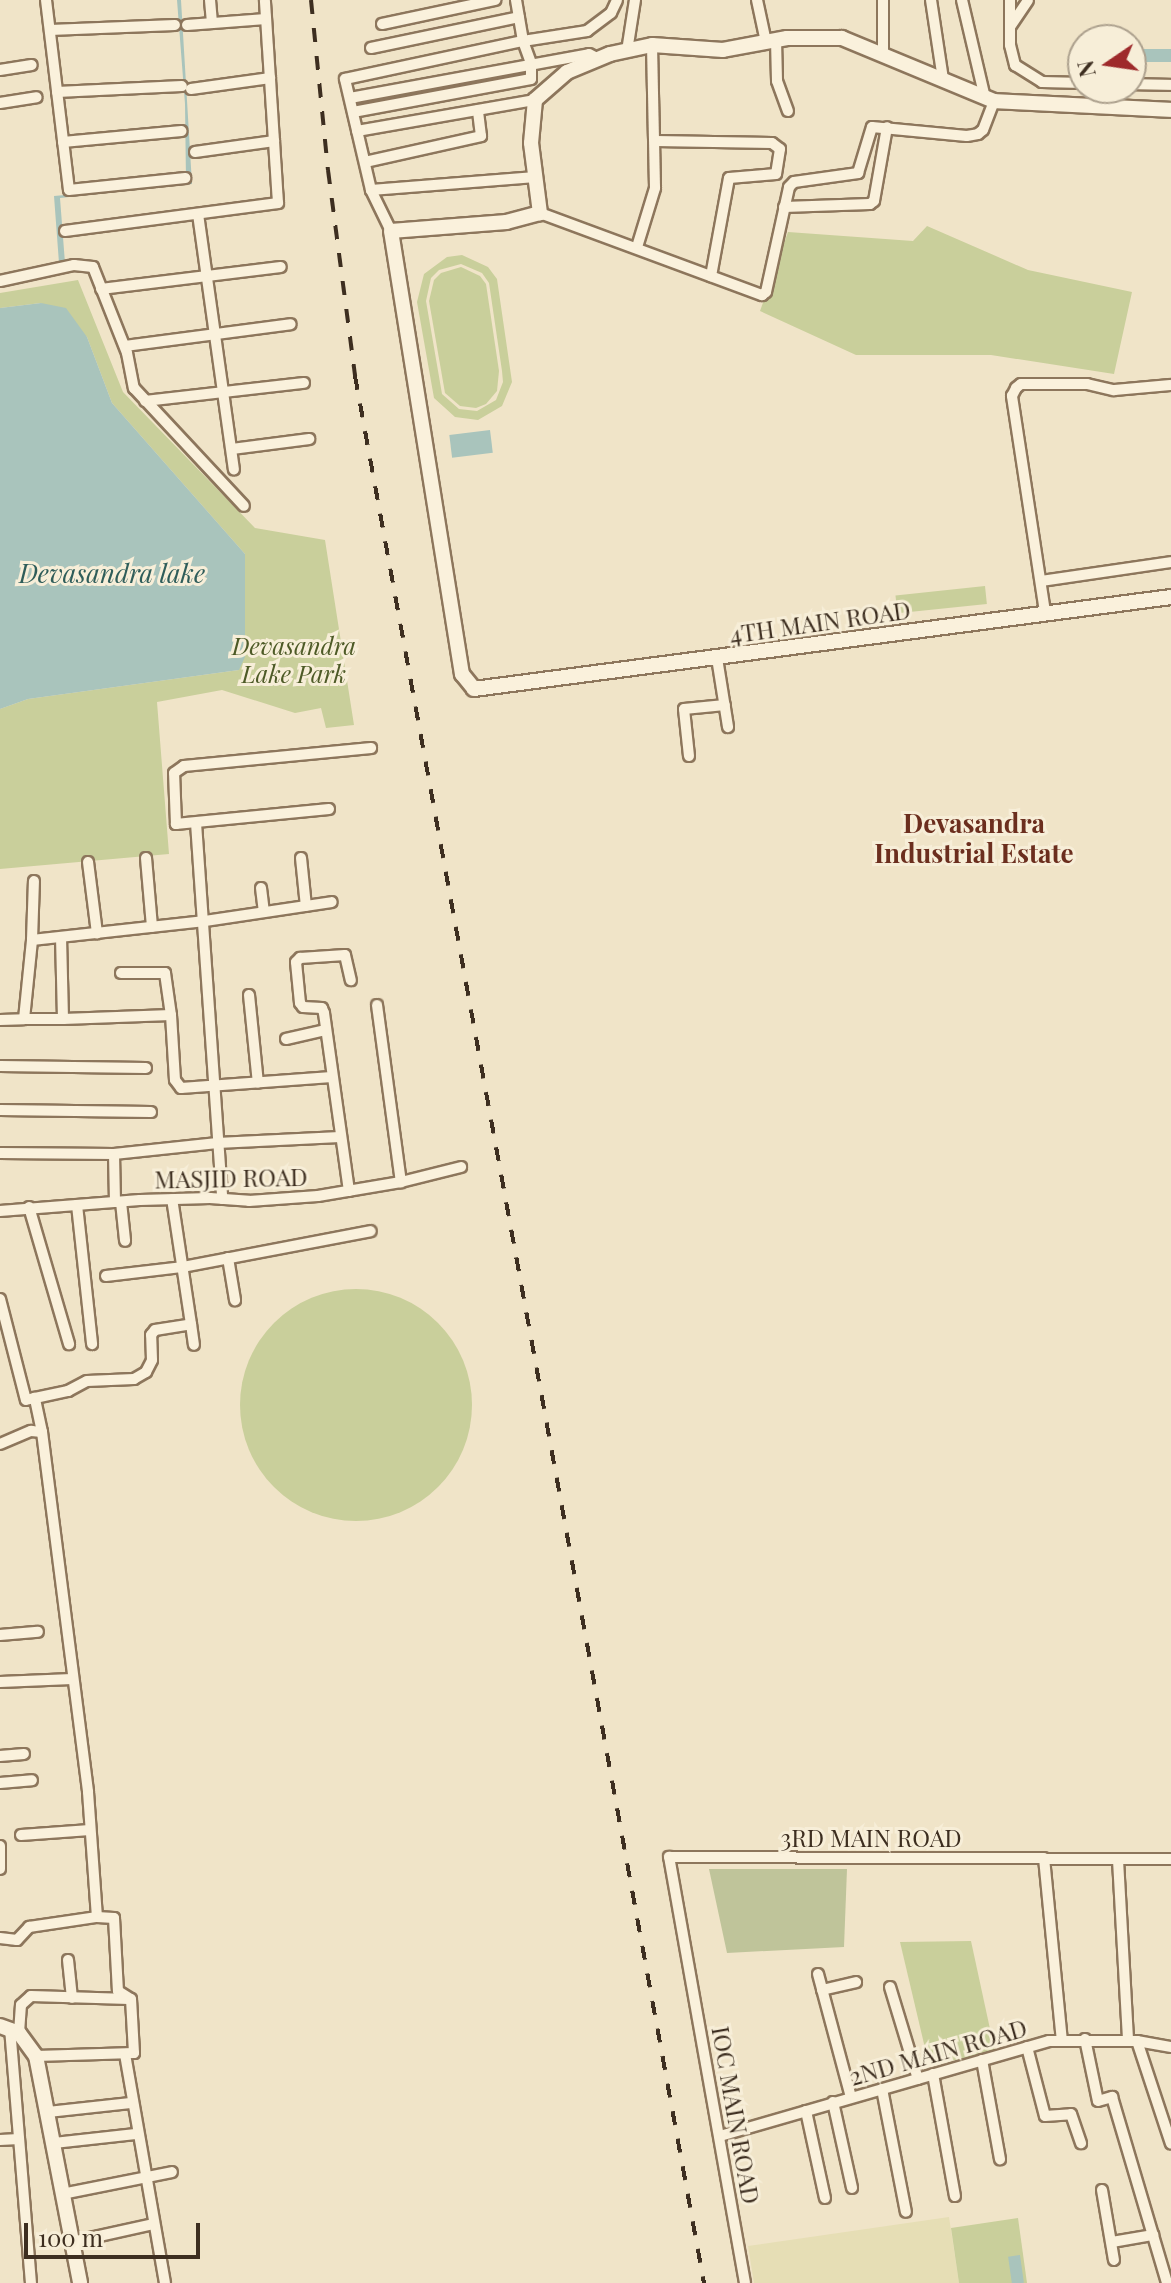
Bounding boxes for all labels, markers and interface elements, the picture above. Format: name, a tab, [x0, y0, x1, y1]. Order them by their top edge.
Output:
north arrow	[1067, 24, 1147, 104]
text: N	[1069, 58, 1102, 80]
water label: Devasandra lake	[19, 557, 205, 589]
street label: 4TH MAIN ROAD	[728, 595, 912, 649]
park label: Devasandra Lake Park	[232, 632, 356, 688]
district label: Devasandra Industrial Estate	[874, 807, 1074, 868]
street label: MASJID ROAD	[154, 1162, 308, 1194]
street label: 3RD MAIN ROAD	[780, 1824, 962, 1852]
street label: 2ND MAIN ROAD	[846, 2013, 1030, 2091]
street label: IOC MAIN ROAD	[706, 2024, 766, 2206]
scale bar	[28, 2207, 204, 2257]
text: 100 m	[38, 2221, 103, 2253]

